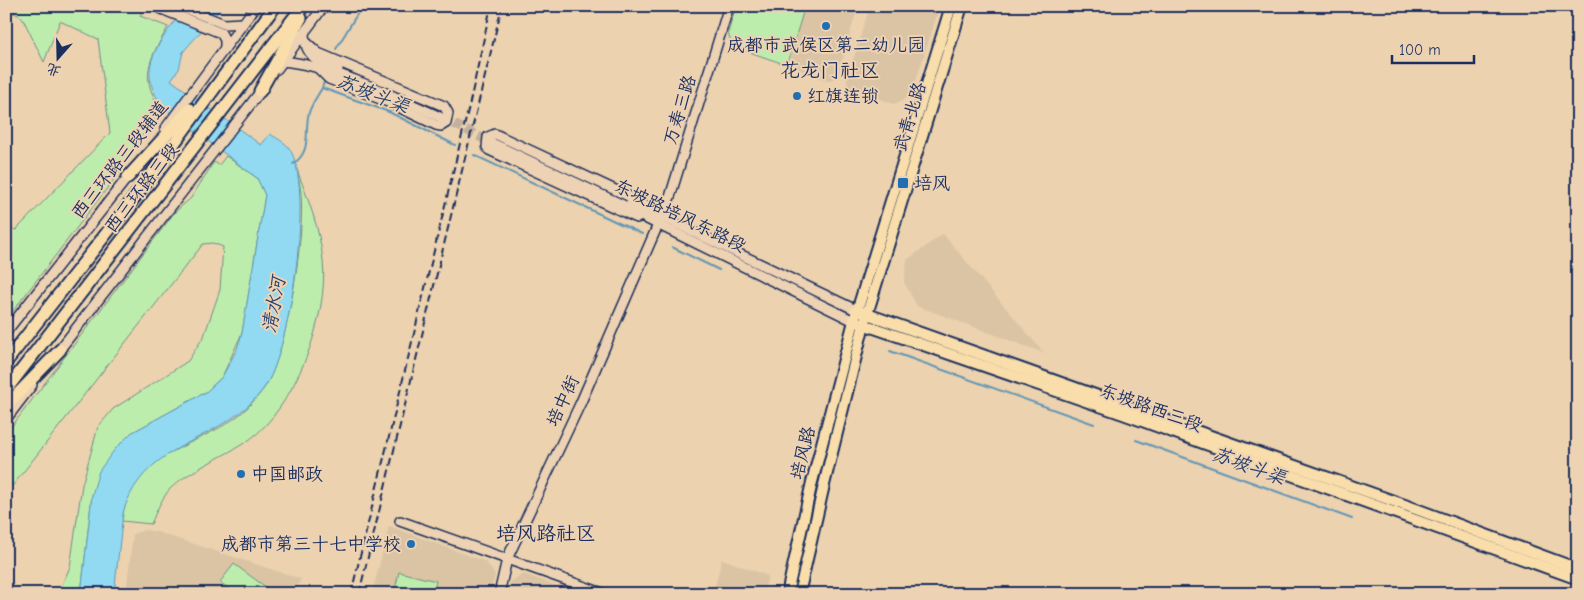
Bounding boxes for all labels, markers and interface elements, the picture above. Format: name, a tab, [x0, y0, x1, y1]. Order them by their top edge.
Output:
marker: 成都市武侯区第二幼儿园	[820, 20, 832, 32]
north arrow	[32, 32, 82, 82]
scale bar	[1392, 32, 1474, 64]
place label: 成都市武侯区第二幼儿园	[727, 35, 925, 56]
text: 100 m	[1399, 41, 1441, 59]
text: 北	[44, 59, 63, 80]
district label: 花龙门社区	[780, 59, 880, 82]
water label: 苏坡斗渠	[334, 70, 414, 119]
street label: 万寿三路	[659, 73, 701, 147]
street label: 武青北路	[889, 80, 931, 154]
place label: 红旗连锁	[807, 86, 879, 107]
marker: 红旗连锁	[791, 90, 803, 102]
street label: 西三环路三段辅道	[67, 97, 173, 223]
street label: 西三环路三段	[100, 139, 184, 237]
place label: 培风	[914, 173, 950, 194]
street label: 东坡路培风东路段	[611, 175, 749, 257]
marker: 培风	[896, 176, 910, 190]
water label: 清水河	[258, 272, 290, 335]
street label: 培中街	[542, 372, 584, 430]
street label: 东坡路西三段	[1097, 380, 1205, 436]
street label: 培风路	[786, 424, 820, 482]
water label: 苏坡斗渠	[1210, 443, 1290, 490]
place label: 中国邮政	[251, 464, 323, 485]
marker: 中国邮政	[235, 468, 247, 480]
district label: 培风路社区	[496, 522, 596, 545]
place label: 成都市第三十七中学校	[221, 534, 401, 555]
marker: 成都市第三十七中学校	[405, 538, 417, 550]

